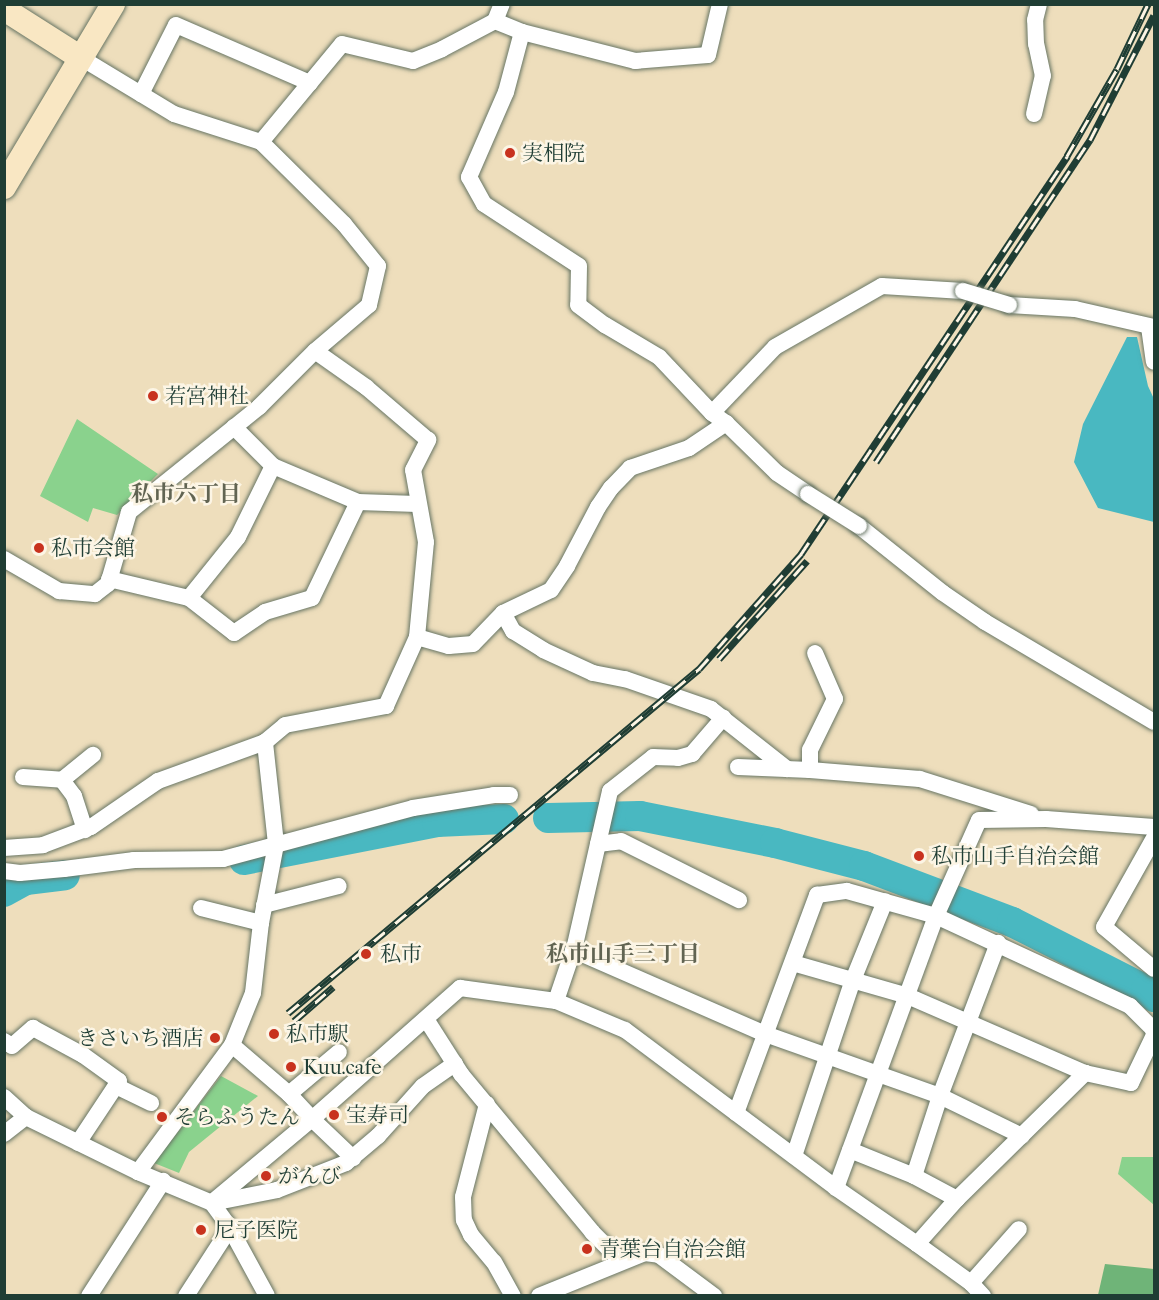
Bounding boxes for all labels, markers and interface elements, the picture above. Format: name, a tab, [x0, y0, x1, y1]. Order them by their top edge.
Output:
place label: 実相院	[522, 140, 585, 166]
marker: 実相院	[503, 146, 517, 160]
place label: 若宮神社	[165, 383, 249, 409]
marker: 若宮神社	[146, 389, 160, 403]
district label: 私市六丁目	[131, 482, 241, 508]
place label: 私市会館	[51, 535, 135, 561]
marker: 私市会館	[32, 541, 46, 555]
place label: 私市山手自治会館	[931, 843, 1099, 869]
marker: 私市山手自治会館	[912, 849, 926, 863]
place label: 私市	[380, 941, 422, 967]
district label: 私市山手三丁目	[546, 942, 700, 968]
marker: 私市	[357, 945, 375, 963]
place label: 私市駅	[286, 1021, 349, 1047]
place label: きさいち酒店	[77, 1025, 203, 1051]
marker: 私市駅	[267, 1027, 281, 1041]
marker: きさいち酒店	[208, 1031, 222, 1045]
place label: Kuu.cafe	[303, 1054, 382, 1080]
marker: Kuu.cafe	[284, 1060, 298, 1074]
place label: 宝寿司	[346, 1102, 409, 1128]
place label: そらふうたん	[174, 1104, 300, 1130]
marker: 宝寿司	[327, 1108, 341, 1122]
marker: そらふうたん	[155, 1110, 169, 1124]
place label: がんび	[278, 1163, 341, 1189]
marker: がんび	[259, 1169, 273, 1183]
place label: 尼子医院	[214, 1217, 298, 1243]
marker: 尼子医院	[192, 1221, 210, 1239]
place label: 青葉台自治会館	[599, 1236, 746, 1262]
marker: 青葉台自治会館	[580, 1242, 594, 1256]

